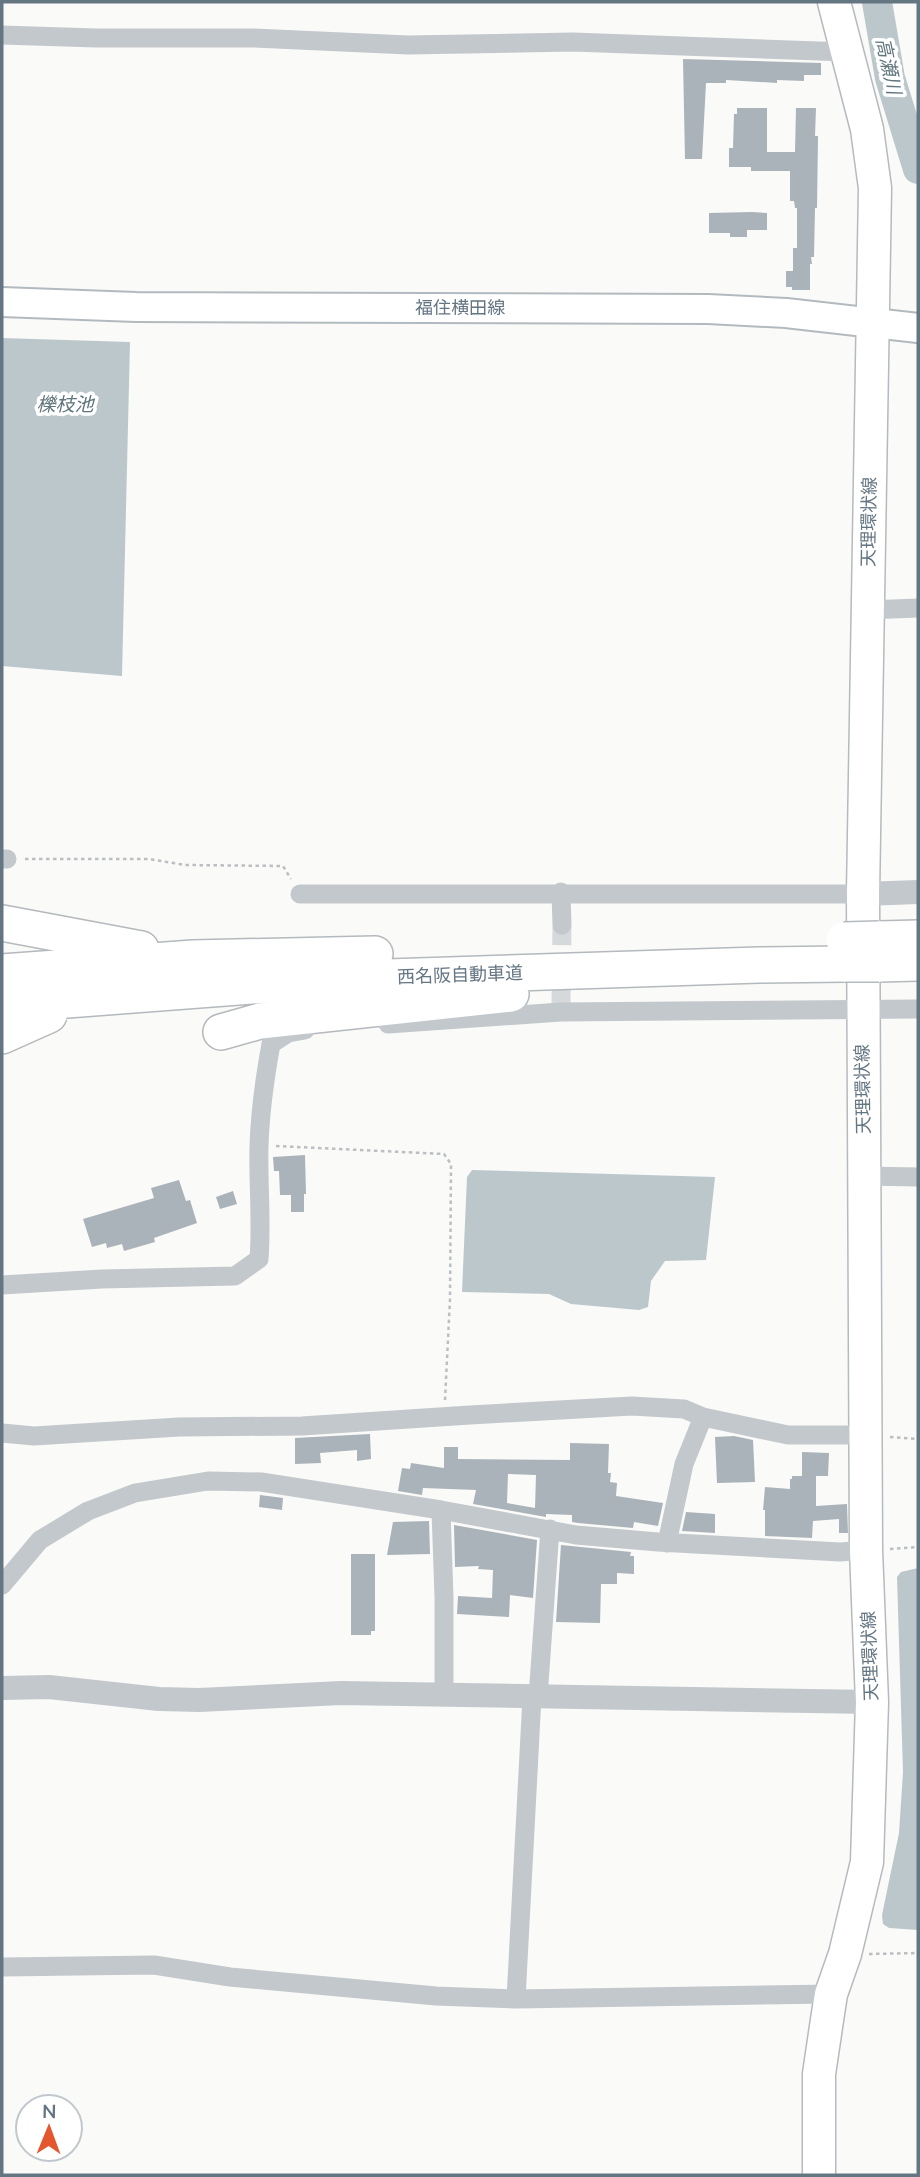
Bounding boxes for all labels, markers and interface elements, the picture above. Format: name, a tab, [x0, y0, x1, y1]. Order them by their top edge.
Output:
water label: 高瀬川	[871, 36, 907, 98]
street label: 福住横田線	[415, 296, 505, 319]
water label: 櫟枝池	[36, 392, 95, 416]
street label: 天理環状線	[856, 477, 881, 567]
street label: 西名阪自動車道	[397, 961, 523, 988]
street label: 天理環状線	[850, 1044, 875, 1134]
street label: 天理環状線	[856, 1611, 883, 1701]
north arrow	[14, 2093, 84, 2163]
text: N	[42, 2099, 57, 2123]

